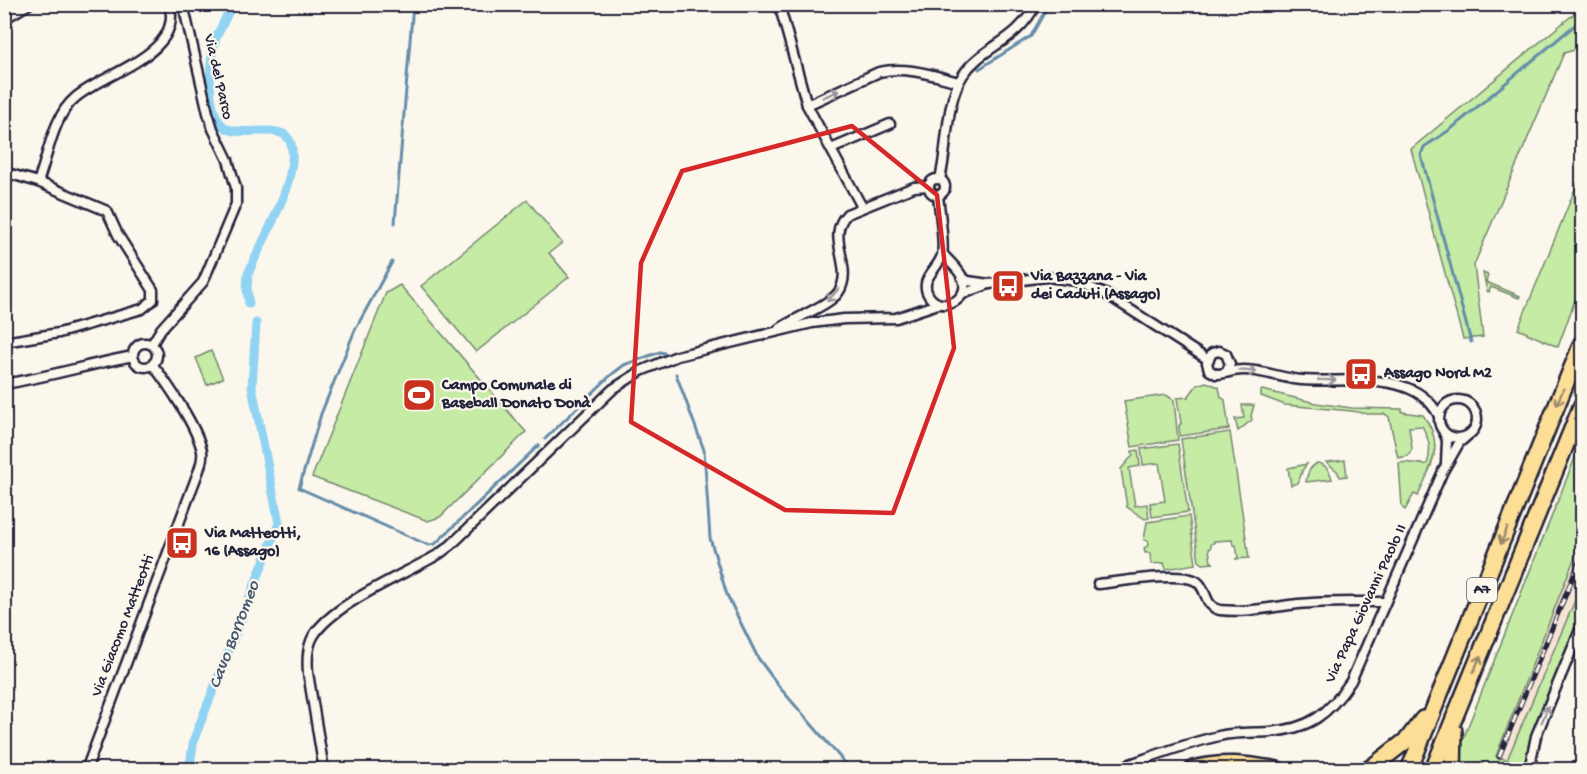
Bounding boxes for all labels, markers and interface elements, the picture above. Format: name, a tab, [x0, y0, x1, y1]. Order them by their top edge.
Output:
street label: Via del Parco	[198, 31, 236, 122]
one-way arrow	[821, 88, 839, 99]
bus stop icon: Via Bazzana - Via dei Caduti (Assago)	[990, 268, 1026, 304]
place label: Via Bazzana - Via dei Caduti (Assago)	[1030, 268, 1161, 305]
one-way arrow	[826, 288, 840, 303]
bus stop icon: Assago Nord M2	[1343, 356, 1379, 392]
place label: Assago Nord M2	[1383, 365, 1492, 384]
one-way arrow	[1238, 366, 1257, 377]
one-way arrow	[1316, 374, 1336, 386]
sports icon: Campo Comunale di Baseball Donato Donà	[401, 377, 437, 413]
place label: Campo Comunale di Baseball Donato Donà	[441, 377, 592, 414]
one-way arrow	[1554, 388, 1565, 406]
street label: Via Papa Giovanni Paolo II	[1321, 522, 1412, 687]
bus stop icon: Via Matteotti, 16 (Assago)	[164, 525, 200, 561]
place label: Via Matteotti, 16 (Assago)	[204, 525, 301, 562]
one-way arrow	[1498, 526, 1509, 544]
street label: Via Giacomo Matteotti	[88, 552, 160, 701]
water label: Cavo Borromeo	[205, 578, 265, 692]
road number: A7	[1467, 578, 1497, 602]
one-way arrow	[1472, 655, 1483, 674]
one-way arrow	[1540, 705, 1551, 723]

